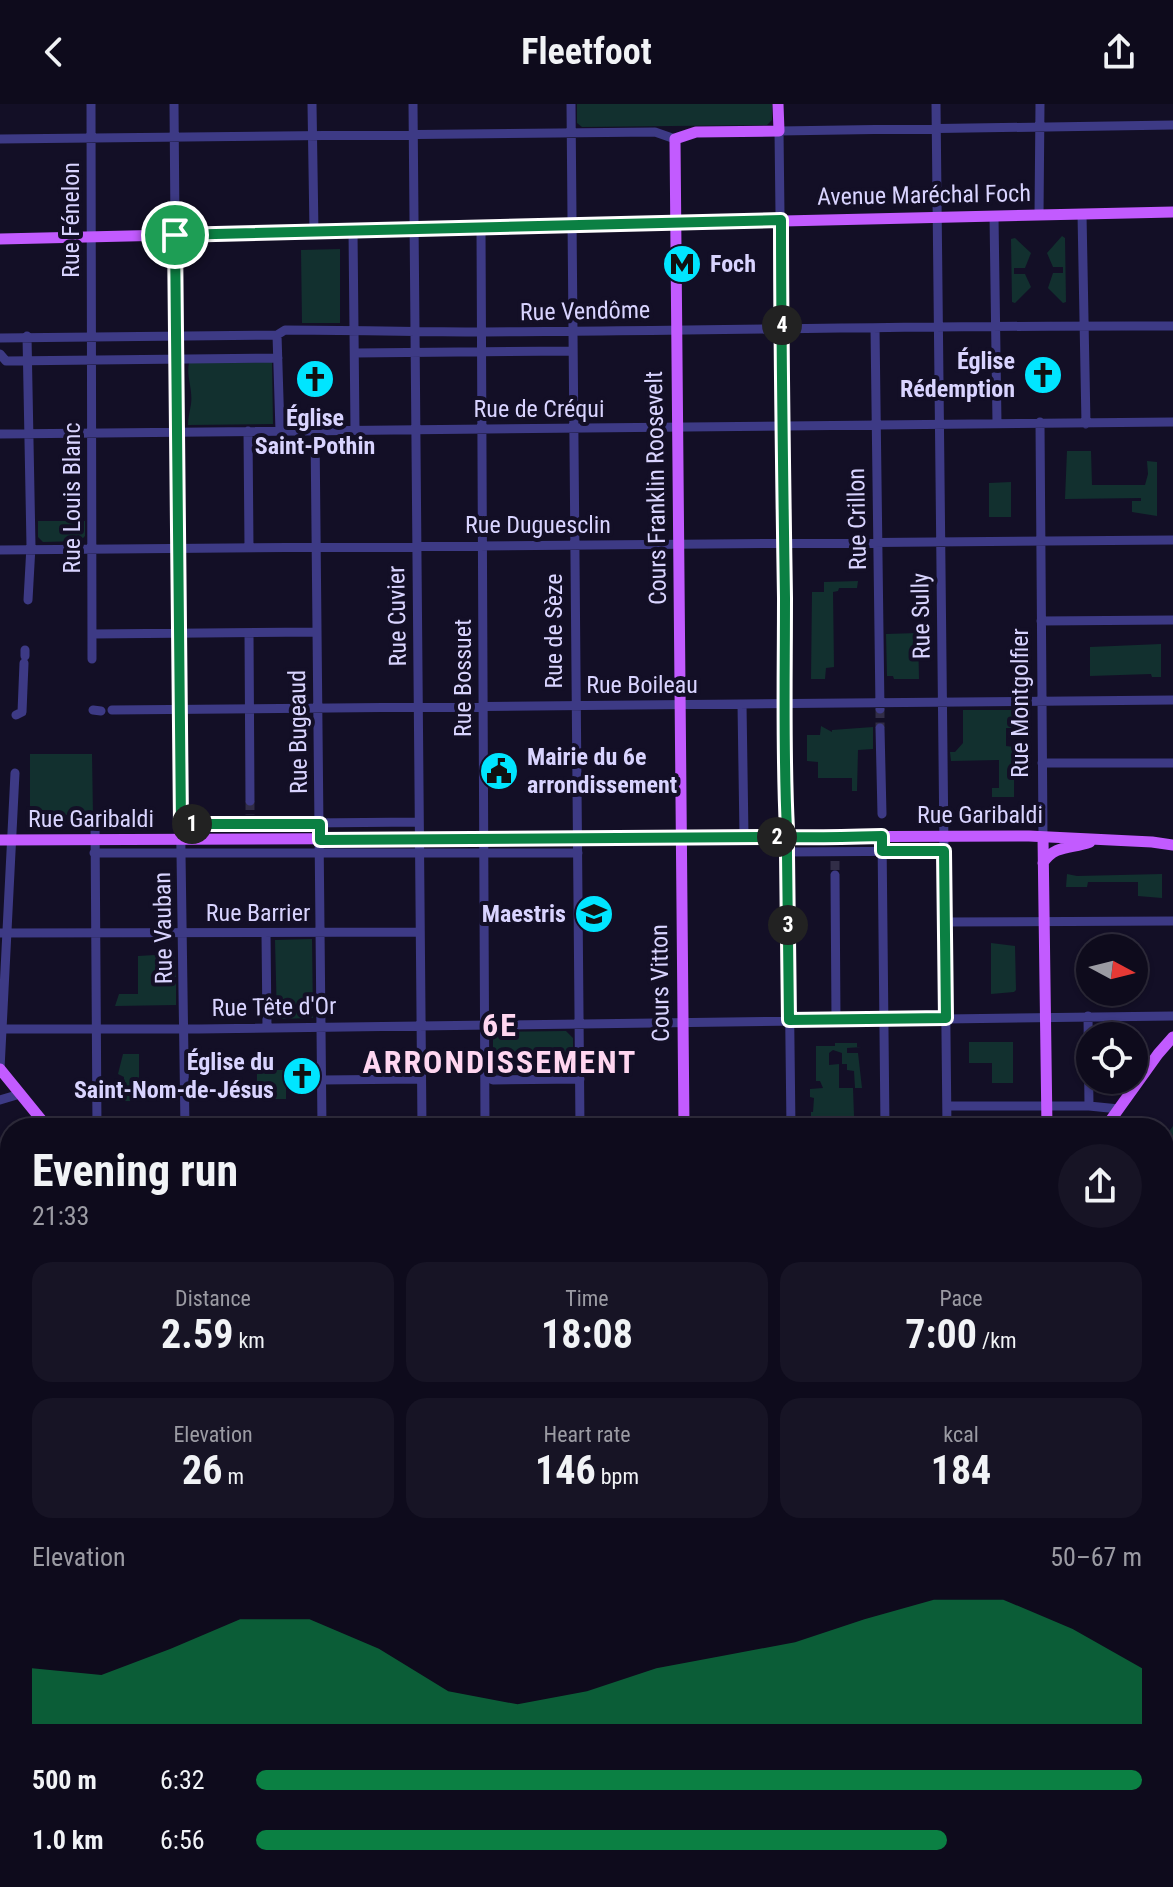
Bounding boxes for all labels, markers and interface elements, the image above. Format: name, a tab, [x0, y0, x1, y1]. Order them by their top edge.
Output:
icon: back	[32, 30, 76, 74]
icon: share	[1097, 30, 1141, 74]
text: Fleetfoot	[521, 31, 652, 73]
street label: Rue Fénelon	[57, 162, 85, 278]
street label: Avenue Maréchal Foch	[817, 179, 1031, 211]
pin	[141, 201, 209, 269]
icon: arrive	[153, 213, 197, 257]
metro station icon: Foch	[661, 243, 703, 285]
place label: Foch	[710, 250, 756, 278]
street label: Rue Vendôme	[520, 296, 650, 326]
pin: 4	[762, 305, 802, 345]
text: 4	[776, 312, 788, 337]
place label: Église Rédemption	[900, 347, 1015, 403]
church icon: Église Rédemption	[1022, 354, 1064, 396]
church icon: Église Saint-Pothin	[294, 358, 336, 400]
street label: Cours Franklin Roosevelt	[640, 371, 672, 605]
street label: Rue de Créqui	[474, 395, 604, 423]
place label: Église Saint-Pothin	[255, 404, 375, 460]
street label: Rue Louis Blanc	[58, 423, 86, 573]
street label: Rue Crillon	[842, 468, 872, 570]
street label: Rue Duguesclin	[465, 511, 611, 539]
street label: Rue Cuvier	[382, 565, 412, 667]
street label: Rue de Sèze	[540, 573, 568, 689]
street label: Rue Sully	[906, 573, 936, 659]
street label: Rue Bossuet	[449, 619, 477, 737]
street label: Rue Montgolfier	[1006, 628, 1034, 778]
street label: Rue Bugeaud	[283, 670, 313, 794]
street label: Rue Boileau	[586, 671, 698, 699]
place label: Mairie du 6e arrondissement	[527, 743, 677, 799]
public building icon: Mairie du 6e arrondissement	[478, 750, 520, 792]
street label: Rue Garibaldi	[917, 801, 1043, 829]
pin: 1	[172, 804, 212, 844]
street label: Rue Garibaldi	[28, 805, 154, 833]
text: 1	[186, 811, 198, 836]
pin: 2	[757, 817, 797, 857]
text: 2	[771, 824, 783, 849]
street label: Rue Vauban	[148, 872, 178, 984]
school or university icon: Maestris	[573, 893, 615, 935]
street label: Rue Barrier	[206, 899, 310, 927]
place label: Maestris	[482, 900, 566, 928]
pin: 3	[768, 905, 808, 945]
text: 3	[782, 912, 794, 937]
street label: Cours Vitton	[645, 924, 675, 1042]
north arrow	[1076, 934, 1148, 1006]
map controls	[1076, 934, 1148, 1094]
street label: Rue Tête d'Or	[211, 992, 337, 1022]
district label: 6E ARRONDISSEMENT	[363, 1006, 637, 1081]
button: locate	[1076, 1022, 1148, 1094]
place label: Église du Saint-Nom-de-Jésus	[74, 1048, 274, 1104]
church icon: Église du Saint-Nom-de-Jésus	[281, 1055, 323, 1097]
button: share	[1058, 1144, 1142, 1228]
text: Evening run	[32, 1145, 238, 1197]
text: 21:33	[32, 1201, 89, 1231]
text: Distance	[175, 1286, 251, 1311]
text: Time	[565, 1286, 609, 1311]
text: Pace	[939, 1286, 983, 1311]
text: 2.59	[161, 1311, 233, 1358]
text: 18:08	[541, 1311, 633, 1358]
text: 7:00	[905, 1311, 977, 1358]
text: km	[233, 1328, 265, 1353]
text: /km	[977, 1328, 1017, 1353]
text: Elevation	[173, 1422, 253, 1447]
text: Heart rate	[544, 1422, 630, 1447]
text: kcal	[943, 1422, 979, 1447]
text: 26	[182, 1447, 222, 1494]
text: 146	[535, 1447, 596, 1494]
text: 184	[931, 1447, 991, 1494]
text: m	[222, 1464, 244, 1489]
text: bpm	[596, 1464, 639, 1489]
text: Elevation	[32, 1542, 126, 1572]
text: 50–67 m	[1050, 1542, 1142, 1572]
text: 500 m	[32, 1765, 97, 1795]
text: 6:32	[160, 1765, 205, 1795]
text: 1.0 km	[32, 1825, 104, 1855]
text: 6:56	[160, 1825, 205, 1855]

